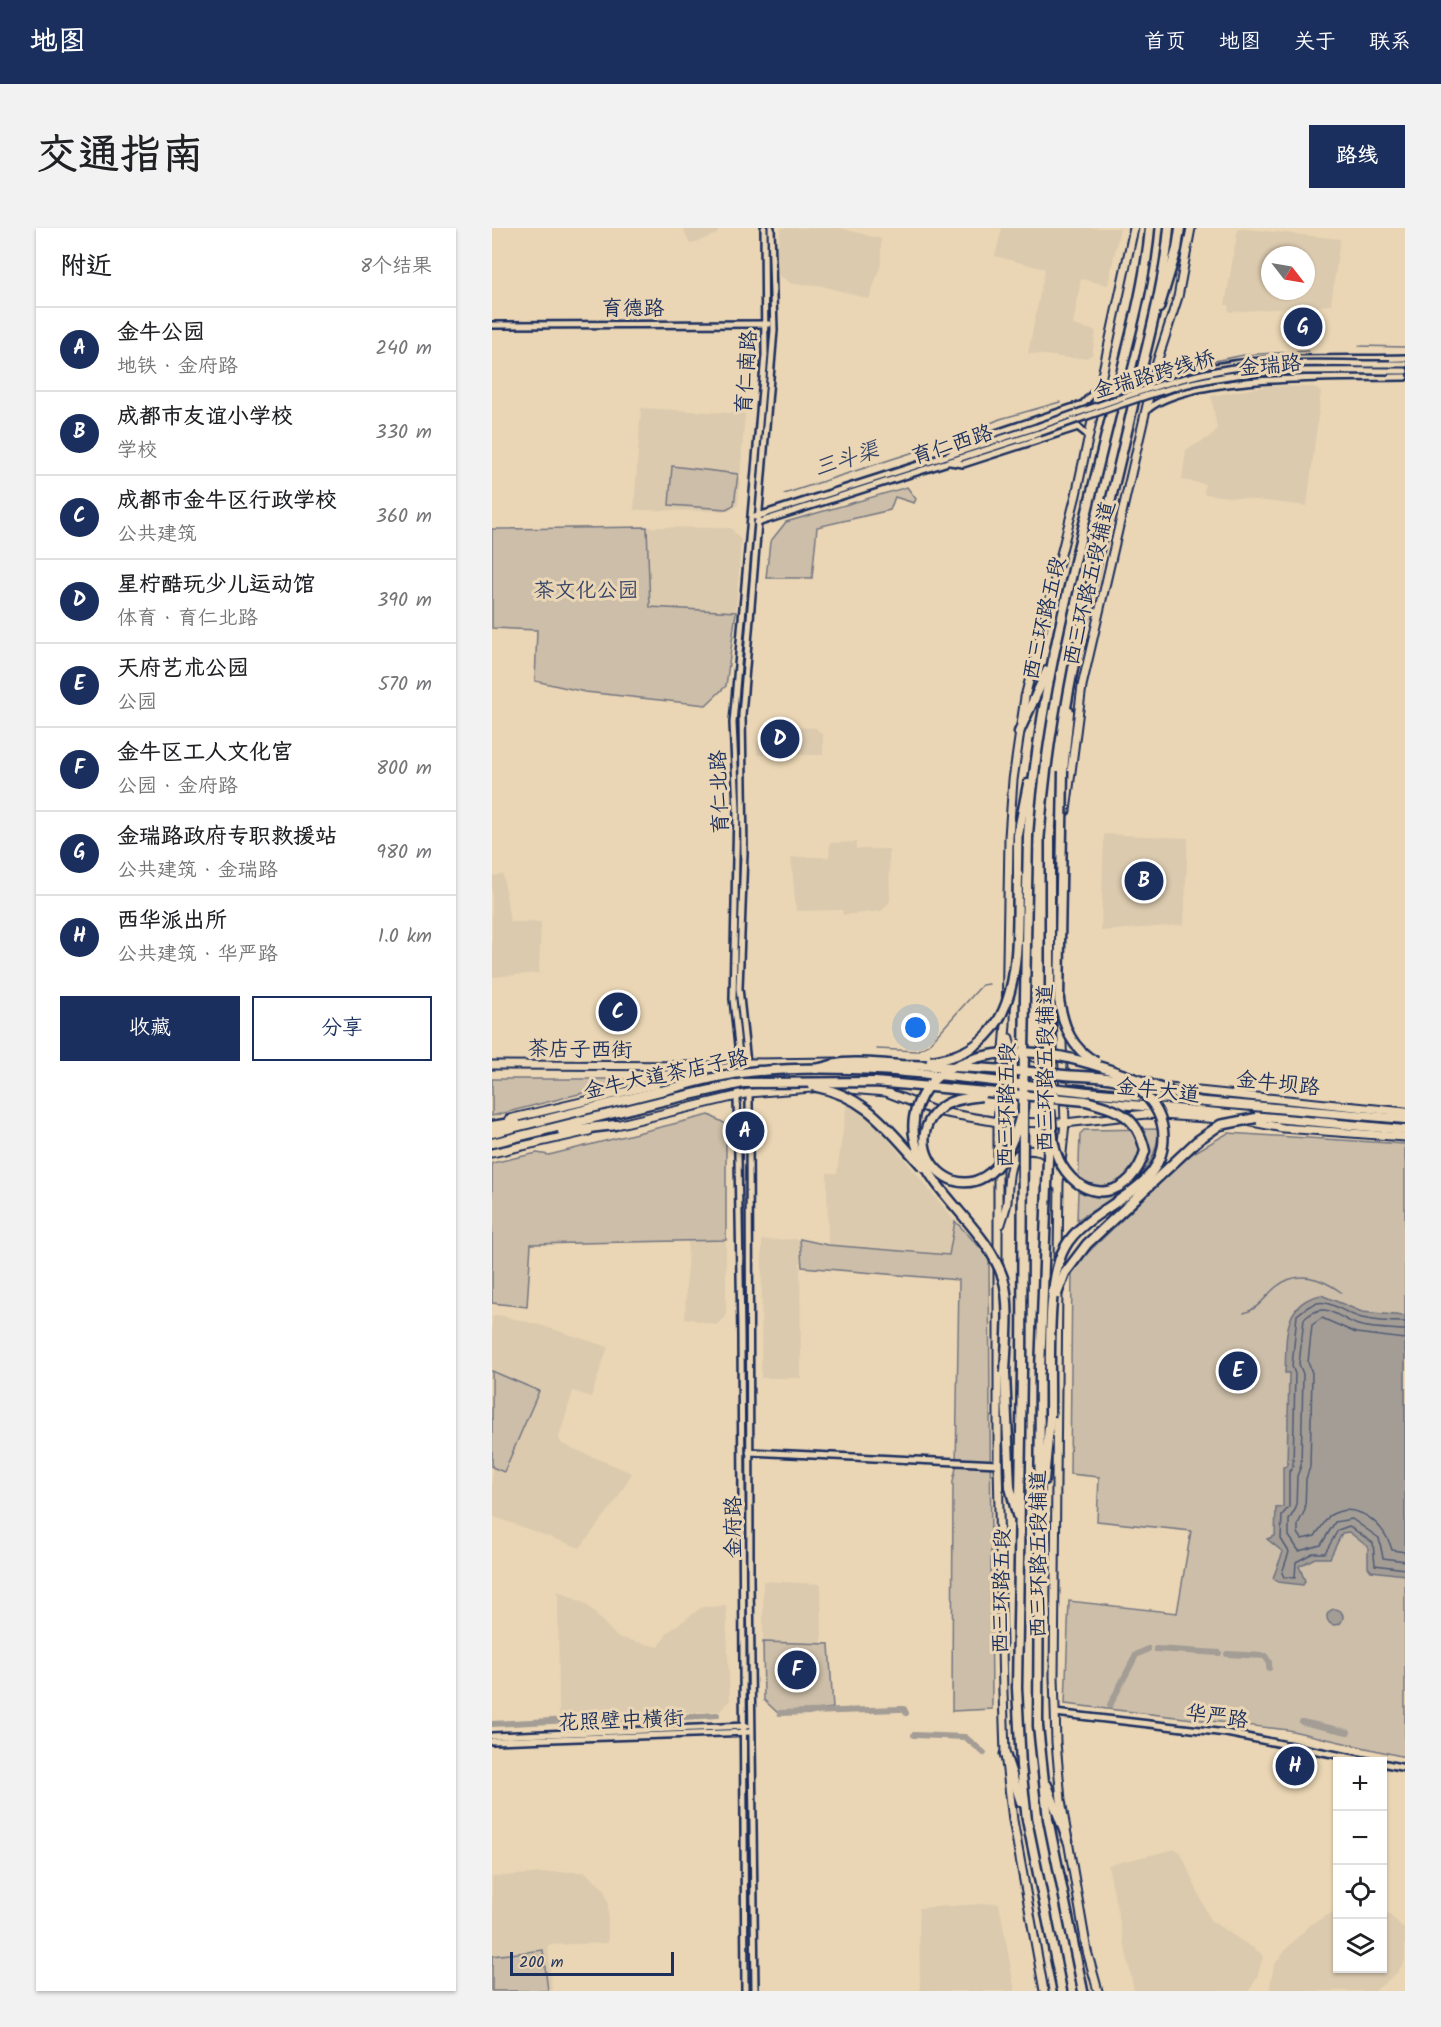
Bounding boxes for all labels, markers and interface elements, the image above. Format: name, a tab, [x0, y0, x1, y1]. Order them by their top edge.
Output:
text: 地图	[30, 20, 86, 65]
text: 首页	[1144, 26, 1186, 59]
text: 地图	[1219, 26, 1261, 59]
text: 关于	[1294, 26, 1336, 59]
text: 联系	[1369, 26, 1411, 59]
text: 交通指南	[36, 123, 204, 190]
button: 路线	[1309, 125, 1405, 188]
text: 附近	[60, 246, 112, 288]
north arrow	[1261, 246, 1315, 300]
text: 8个结果	[360, 251, 432, 283]
street label: 育德路	[602, 293, 665, 326]
pin: G	[1284, 304, 1322, 350]
text: 金牛公园	[117, 316, 205, 351]
street label: 育仁南路	[728, 329, 767, 415]
text: A	[73, 333, 86, 365]
text: 240 m	[375, 333, 432, 365]
street label: 金瑞路跨线桥	[1089, 342, 1220, 409]
street label: 金瑞路	[1237, 347, 1303, 386]
text: 地铁 · 金府路	[117, 351, 238, 383]
text: 成都市友谊小学校	[117, 400, 293, 435]
text: B	[73, 417, 86, 449]
text: 330 m	[375, 417, 432, 449]
street label: 育仁西路	[907, 417, 998, 474]
water label: 三斗渠	[810, 433, 885, 487]
text: 学校	[117, 435, 157, 467]
text: 成都市金牛区行政学校	[117, 484, 337, 519]
street label: 西三环路五段辅道	[1055, 498, 1125, 669]
text: C	[73, 501, 86, 533]
text: 360 m	[376, 501, 432, 533]
text: 公共建筑	[117, 519, 197, 551]
street label: 西三环路五段	[1015, 553, 1076, 683]
text: 星柠酷玩少儿运动馆	[117, 568, 315, 603]
park label: 茶文化公园	[534, 575, 639, 608]
text: D	[73, 585, 86, 617]
text: 390 m	[377, 585, 432, 617]
text: 体育 · 育仁北路	[117, 603, 258, 635]
text: 天府艺术公园	[117, 652, 249, 687]
text: E	[74, 669, 85, 701]
text: 570 m	[378, 669, 432, 701]
text: 公园	[117, 687, 157, 719]
pin: D	[760, 716, 800, 762]
text: 金牛区工人文化宫	[117, 736, 293, 771]
street label: 育仁北路	[703, 749, 738, 834]
text: F	[74, 753, 85, 785]
text: 800 m	[376, 753, 432, 785]
text: 公园 · 金府路	[117, 771, 238, 803]
text: 金瑞路政府专职救援站	[117, 820, 337, 855]
text: G	[74, 837, 85, 869]
text: 980 m	[376, 837, 432, 869]
text: 公共建筑 · 金瑞路	[117, 855, 278, 887]
pin: B	[1124, 858, 1164, 904]
text: 西华派出所	[117, 904, 227, 939]
text: H	[73, 921, 86, 953]
text: 1.0 km	[378, 921, 432, 953]
text: 公共建筑 · 华严路	[117, 939, 278, 971]
street label: 西三环路五段辅道	[1030, 984, 1063, 1152]
pin: C	[598, 990, 638, 1034]
button: 收藏	[60, 996, 240, 1061]
button: 分享	[252, 996, 432, 1061]
your location	[901, 1013, 930, 1042]
street label: 茶店子西街	[527, 1033, 633, 1068]
street label: 金牛大道茶店子路	[581, 1042, 752, 1109]
street label: 西三环路五段	[990, 1042, 1025, 1168]
street label: 金牛坝路	[1234, 1064, 1321, 1105]
street label: 金牛大道	[1114, 1071, 1201, 1112]
pin: A	[726, 1108, 764, 1154]
pin: E	[1218, 1348, 1258, 1394]
street label: 西三环路五段辅道	[1023, 1470, 1056, 1638]
street label: 金府路	[718, 1496, 751, 1559]
street label: 西三环路五段	[985, 1528, 1020, 1654]
pin: F	[778, 1648, 816, 1692]
street label: 华严路	[1183, 1697, 1250, 1738]
street label: 花照壁中横街	[558, 1703, 685, 1740]
pin: H	[1276, 1744, 1314, 1788]
map controls	[1333, 1757, 1387, 1973]
button: +	[1333, 1757, 1387, 1811]
button: −	[1333, 1811, 1387, 1865]
button: locate	[1333, 1865, 1387, 1919]
button: layers	[1333, 1919, 1387, 1973]
scale bar	[510, 1949, 674, 1976]
text: 200 m	[519, 1950, 563, 1975]

